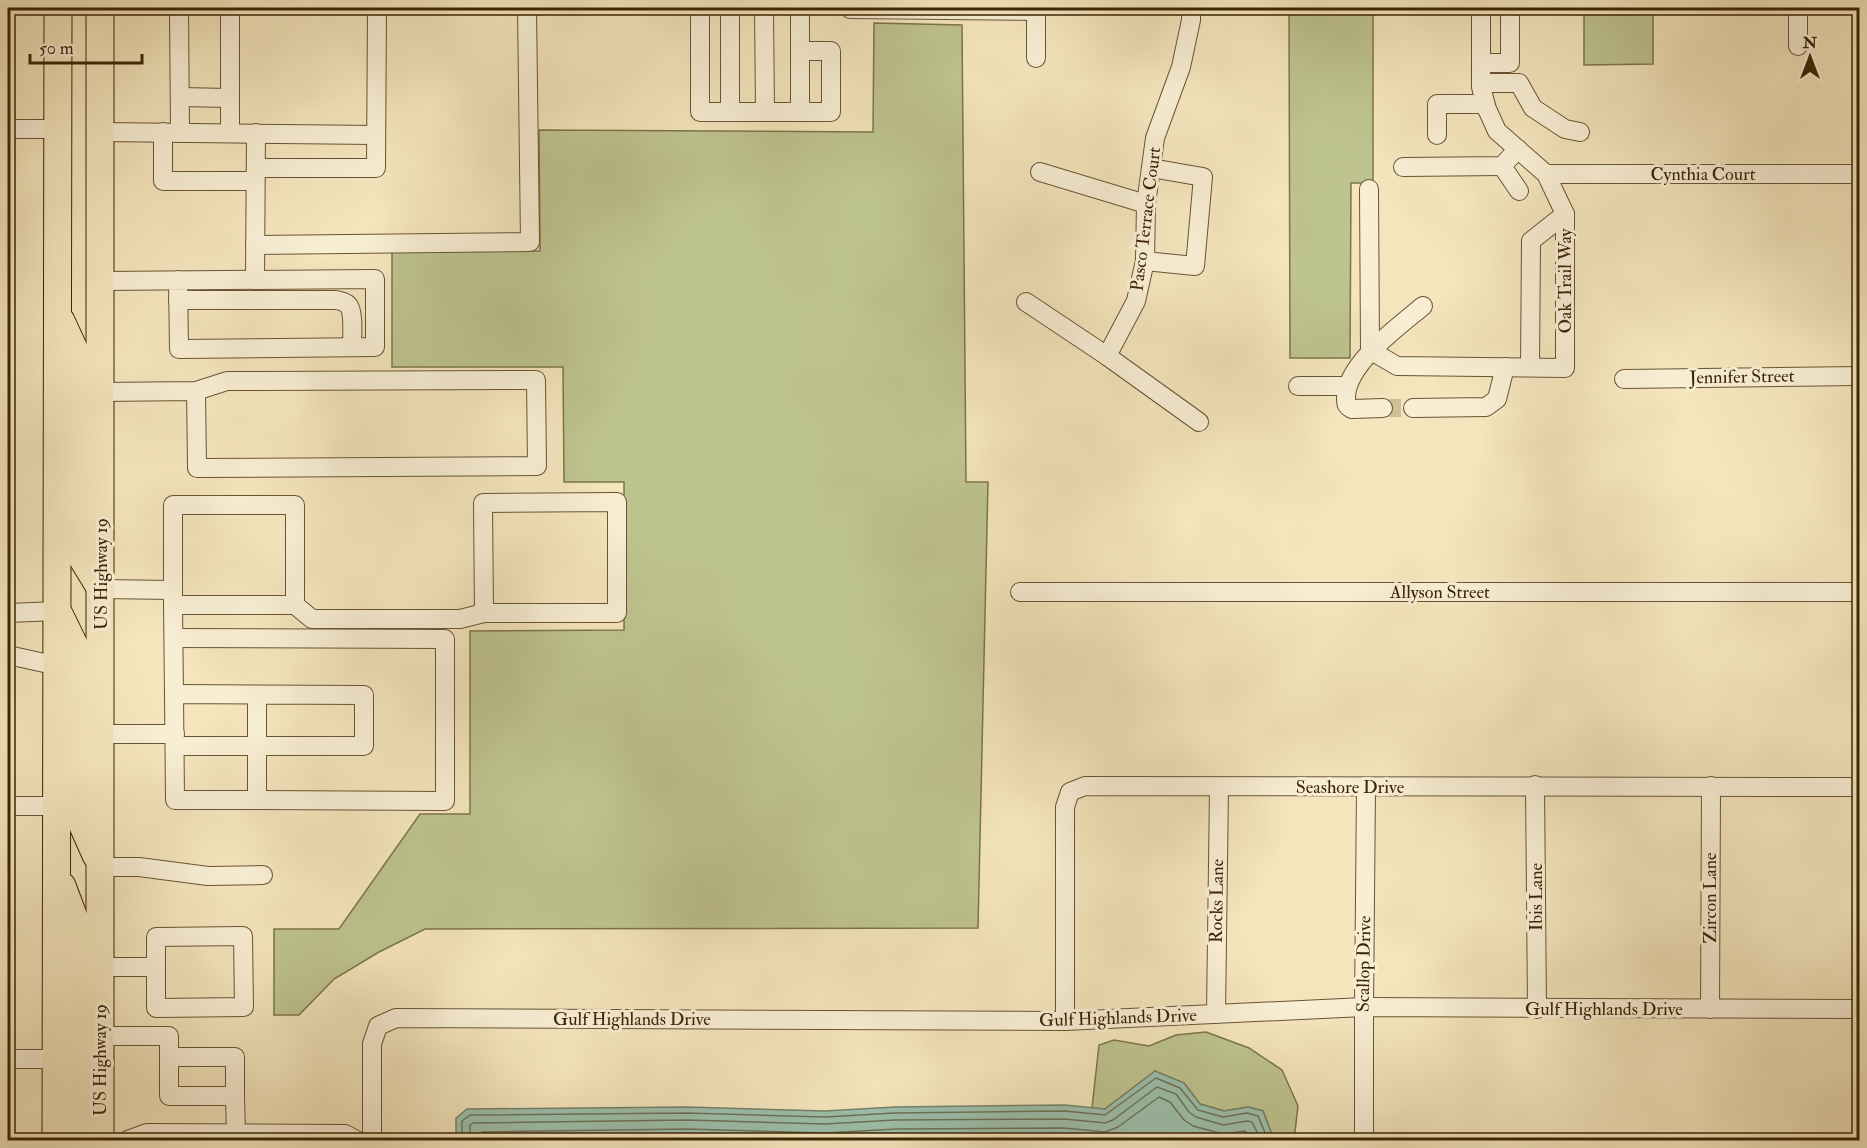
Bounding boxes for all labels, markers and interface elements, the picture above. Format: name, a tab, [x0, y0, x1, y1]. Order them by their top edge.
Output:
scale bar	[30, 27, 142, 65]
north arrow	[1780, 27, 1840, 87]
text: N	[1802, 33, 1818, 53]
text: 50 m	[39, 37, 74, 60]
street label: Pasco Terrace Court	[1126, 145, 1166, 292]
street label: Cynthia Court	[1650, 163, 1756, 186]
street label: Oak Trail Way	[1554, 227, 1577, 334]
street label: Jennifer Street	[1688, 365, 1795, 389]
street label: US Highway 19	[90, 518, 113, 630]
street label: Allyson Street	[1389, 581, 1490, 604]
street label: Seashore Drive	[1296, 776, 1405, 799]
street label: Zircon Lane	[1699, 852, 1722, 944]
street label: Rocks Lane	[1205, 858, 1229, 943]
street label: Ibis Lane	[1525, 863, 1548, 931]
street label: Scallop Drive	[1352, 915, 1376, 1012]
street label: Gulf Highlands Drive	[1525, 998, 1683, 1021]
street label: US Highway 19	[89, 1004, 112, 1116]
street label: Gulf Highlands Drive	[1039, 1004, 1198, 1032]
street label: Gulf Highlands Drive	[553, 1008, 711, 1031]

